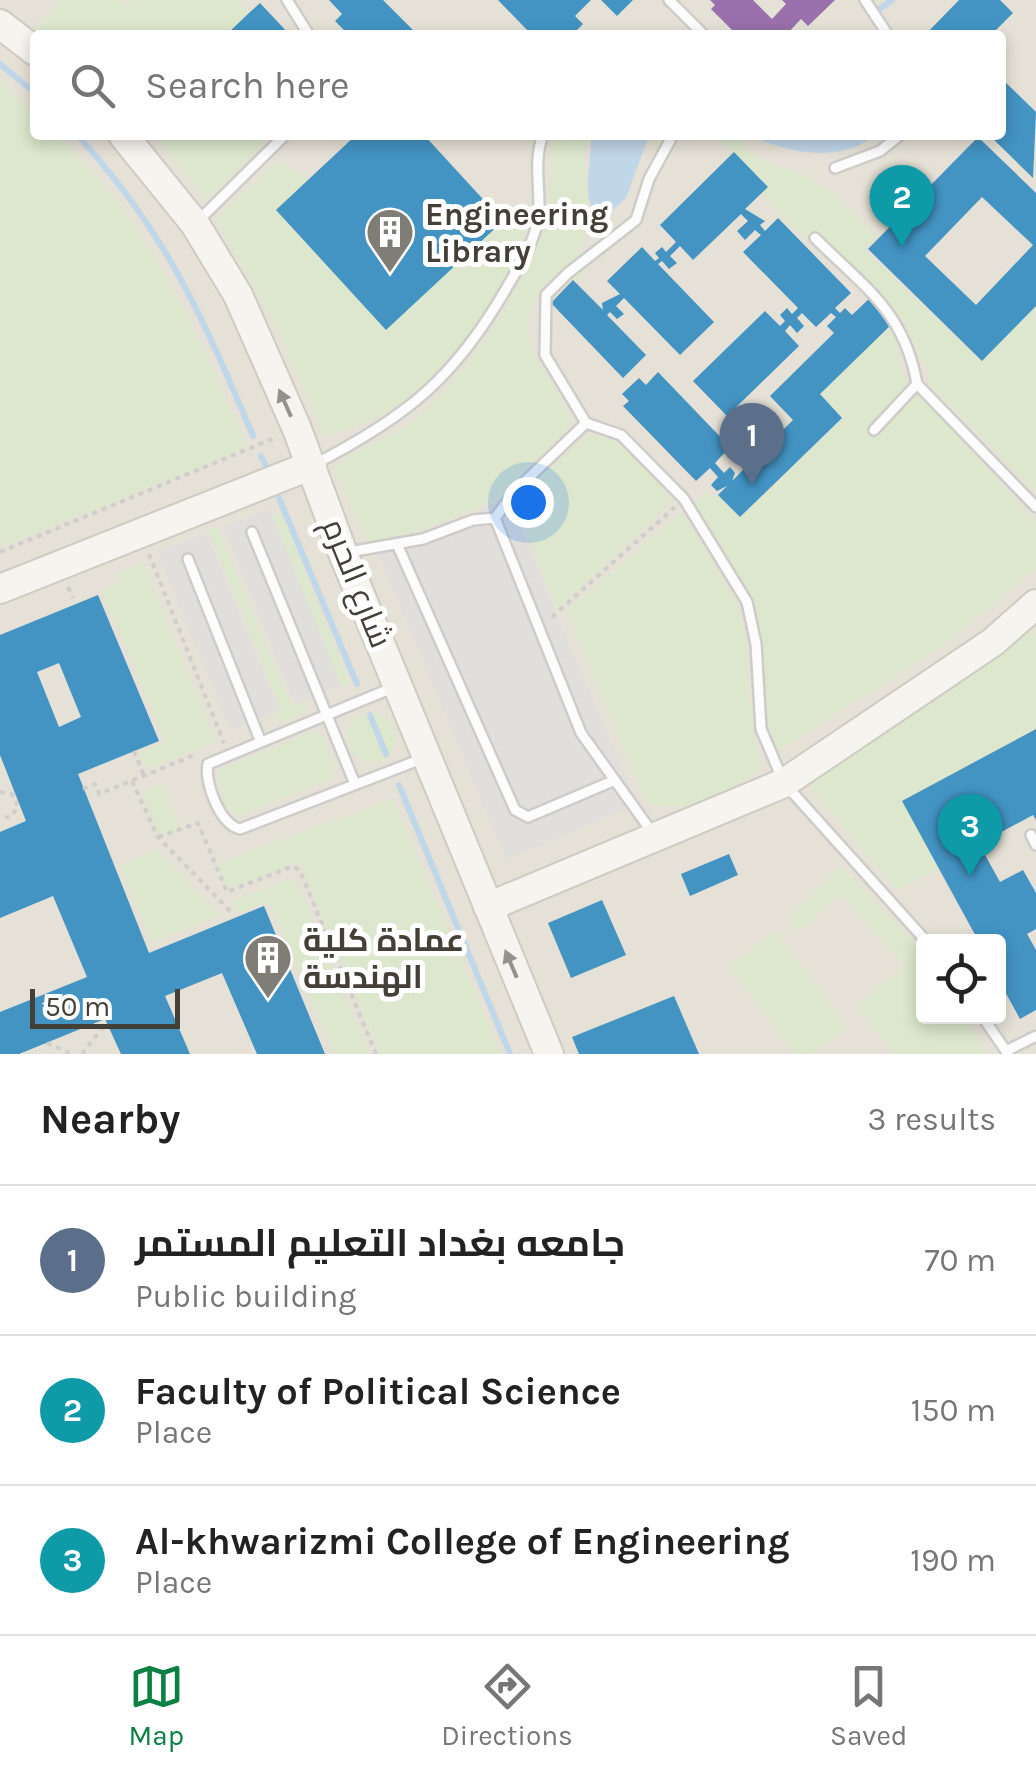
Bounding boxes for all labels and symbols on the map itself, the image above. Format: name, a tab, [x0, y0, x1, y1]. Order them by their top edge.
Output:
pin: 2	[870, 164, 934, 247]
place label: Engineering Library	[425, 196, 608, 270]
building icon: Engineering Library	[364, 206, 416, 274]
one-way arrow	[277, 388, 294, 417]
pin: 1	[720, 402, 784, 485]
your location	[503, 477, 554, 528]
street label: شارع الحرم	[312, 513, 400, 654]
pin: 3	[938, 794, 1002, 876]
place label: عمادة كلية الهندسة	[303, 922, 464, 997]
building icon: عمادة كلية الهندسة	[242, 932, 294, 1000]
one-way arrow	[503, 949, 519, 979]
scale bar	[30, 984, 180, 1028]

